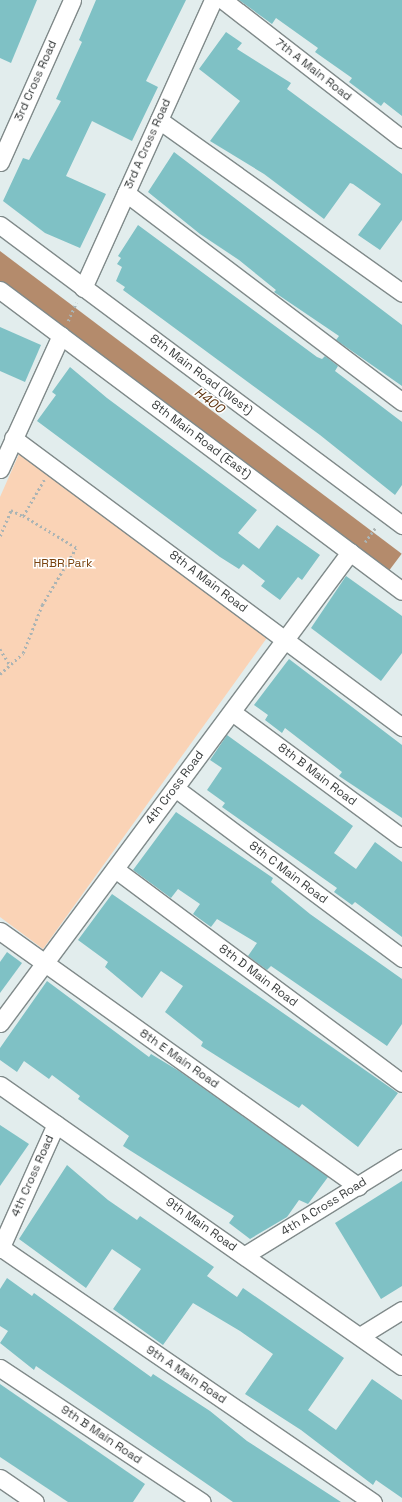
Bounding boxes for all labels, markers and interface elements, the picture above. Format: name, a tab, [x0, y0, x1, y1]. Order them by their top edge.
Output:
street label: 7th A Main Road	[272, 36, 354, 104]
street label: 3rd Cross Road	[12, 38, 60, 124]
street label: 3rd A Cross Road	[122, 96, 174, 192]
street label: 8th Main Road (West)	[147, 332, 255, 418]
water label: H400	[191, 385, 227, 417]
street label: 8th Main Road (East)	[148, 398, 254, 482]
street label: 8th A Main Road	[166, 548, 250, 616]
park label: HRBR Park	[34, 557, 92, 571]
street label: 8th B Main Road	[275, 741, 359, 809]
street label: 4th Cross Road	[143, 748, 207, 828]
street label: 8th C Main Road	[246, 839, 330, 907]
street label: 8th D Main Road	[216, 942, 300, 1010]
street label: 8th E Main Road	[137, 1026, 221, 1092]
street label: 4th Cross Road	[9, 1133, 57, 1219]
street label: 4th A Cross Road	[278, 1175, 370, 1239]
street label: 9th Main Road	[163, 1195, 239, 1255]
street label: 9th A Main Road	[143, 1343, 229, 1407]
street label: 9th B Main Road	[58, 1403, 144, 1467]

